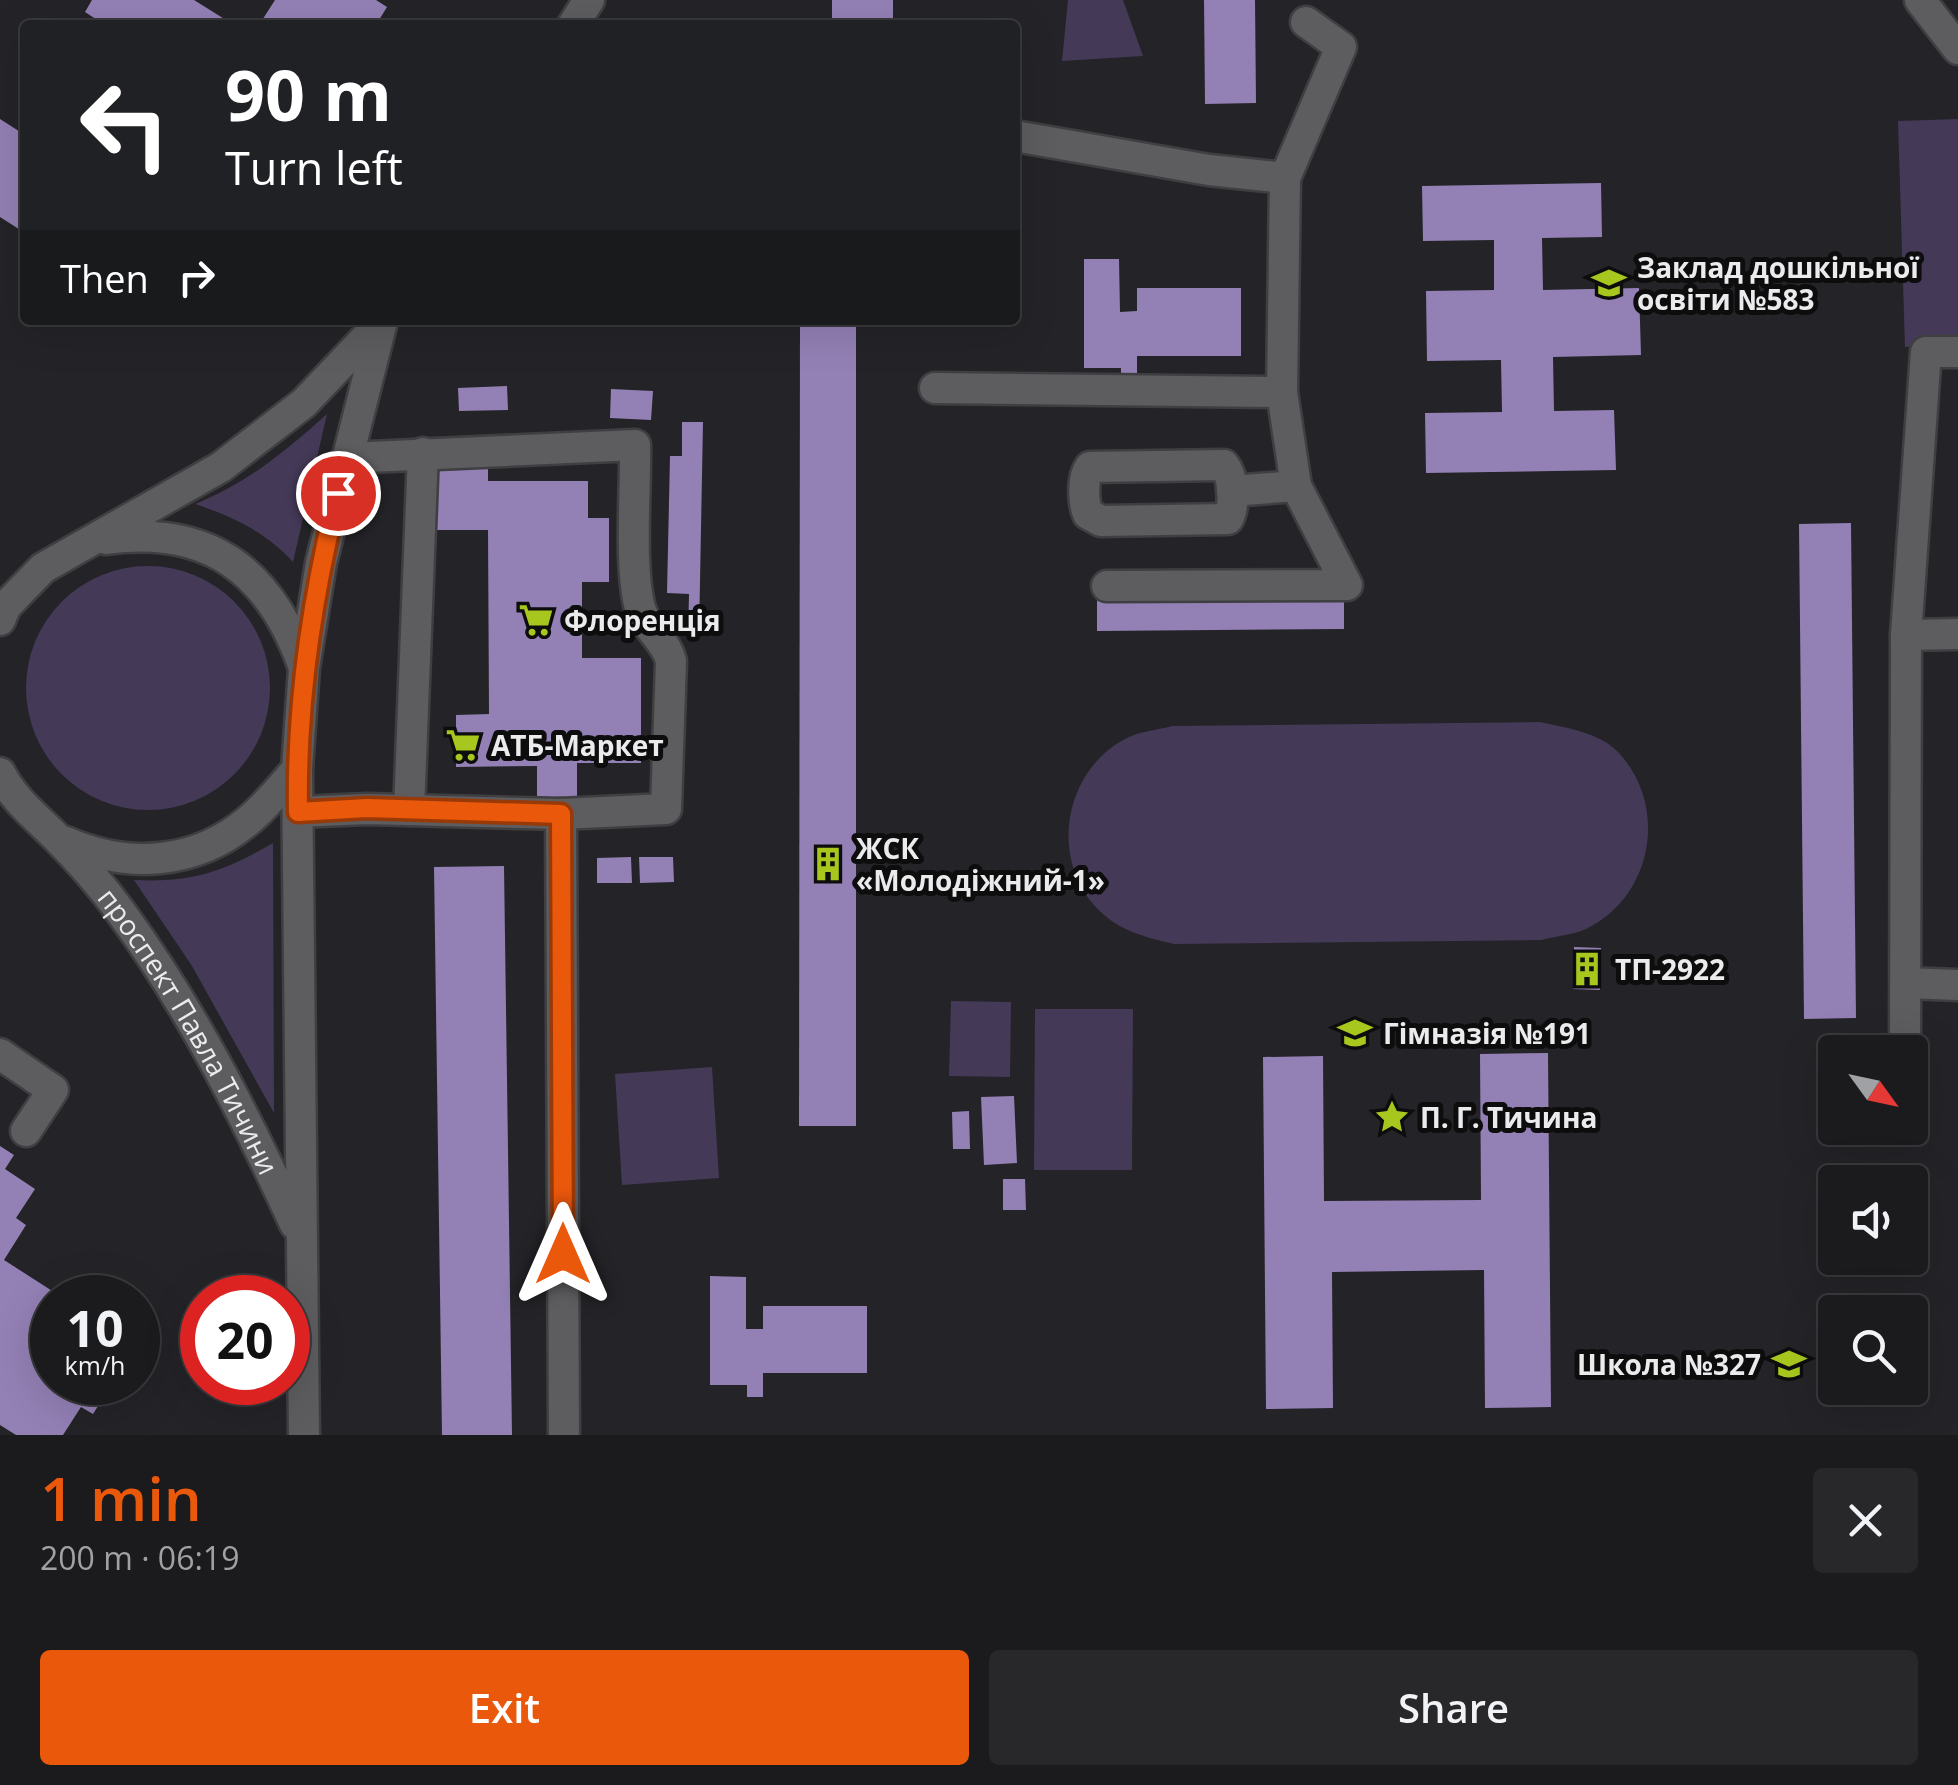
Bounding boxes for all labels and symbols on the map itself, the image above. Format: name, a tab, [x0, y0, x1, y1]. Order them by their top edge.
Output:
place label: Заклад дошкільної освіти №583	[1637, 248, 1919, 318]
school or university icon: Заклад дошкільної освіти №583	[1590, 264, 1628, 302]
pin	[296, 451, 381, 536]
supermarket icon: Флоренція	[517, 601, 555, 639]
place label: Флоренція	[564, 601, 721, 639]
supermarket icon: АТБ-Маркет	[444, 726, 482, 764]
place label: АТБ-Маркет	[491, 726, 664, 764]
place label: ЖСК «Молодіжний-1»	[856, 829, 1105, 899]
building icon: ЖСК «Молодіжний-1»	[809, 845, 847, 883]
street label: проспект Павла Тичини	[90, 879, 288, 1181]
building icon: ТП-2922	[1568, 950, 1606, 988]
place label: ТП-2922	[1615, 950, 1725, 988]
school or university icon: Гімназія №191	[1336, 1014, 1374, 1052]
place label: Гімназія №191	[1383, 1014, 1591, 1052]
north arrow	[1818, 1035, 1928, 1145]
place icon: П. Г. Тичина	[1373, 1098, 1411, 1136]
place label: П. Г. Тичина	[1420, 1098, 1597, 1136]
position arrow	[511, 1202, 615, 1306]
speed limit sign: 20	[180, 1275, 310, 1405]
place label: Школа №327	[1577, 1345, 1761, 1383]
school or university icon: Школа №327	[1770, 1345, 1808, 1383]

